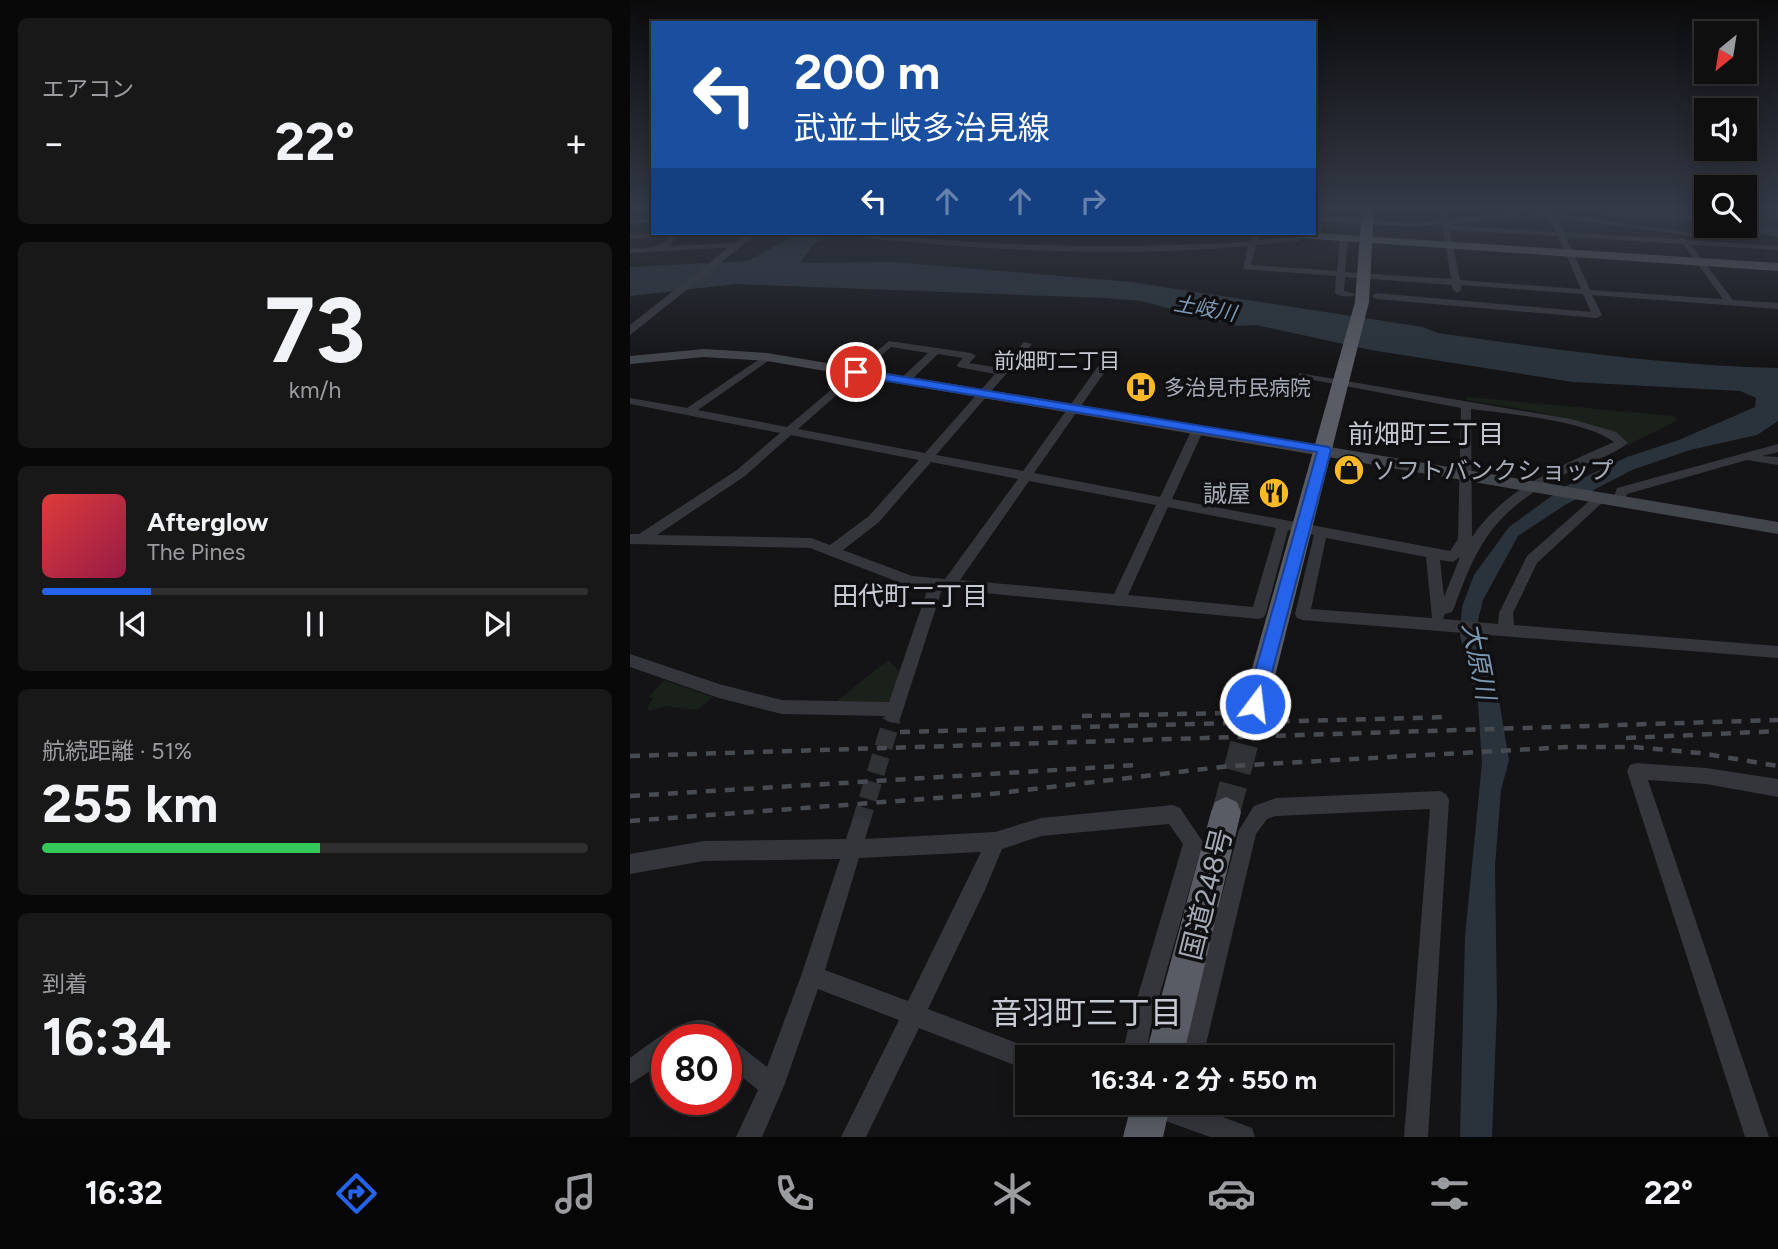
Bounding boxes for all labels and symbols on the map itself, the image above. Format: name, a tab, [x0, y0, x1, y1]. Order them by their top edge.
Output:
north arrow	[1694, 21, 1757, 84]
water label: 土岐川	[1172, 290, 1240, 326]
pin	[826, 342, 886, 402]
district label: 前畑町二丁目	[994, 348, 1120, 373]
hospital icon: 多治見市民病院	[1124, 370, 1158, 404]
place label: 多治見市民病院	[1164, 375, 1311, 400]
district label: 前畑町三丁目	[1348, 418, 1504, 450]
shop icon: ソフトバンクショップ	[1332, 453, 1366, 487]
place label: ソフトバンクショップ	[1372, 456, 1613, 485]
restaurant icon: 誠屋	[1257, 476, 1291, 510]
place label: 誠屋	[1203, 479, 1251, 508]
district label: 田代町二丁目	[832, 580, 988, 612]
water label: 大原川	[1456, 620, 1503, 705]
position arrow	[1218, 667, 1292, 741]
street label: 国道248号	[1173, 825, 1239, 963]
district label: 音羽町三丁目	[990, 994, 1182, 1032]
speed limit sign: 80	[651, 1024, 742, 1115]

